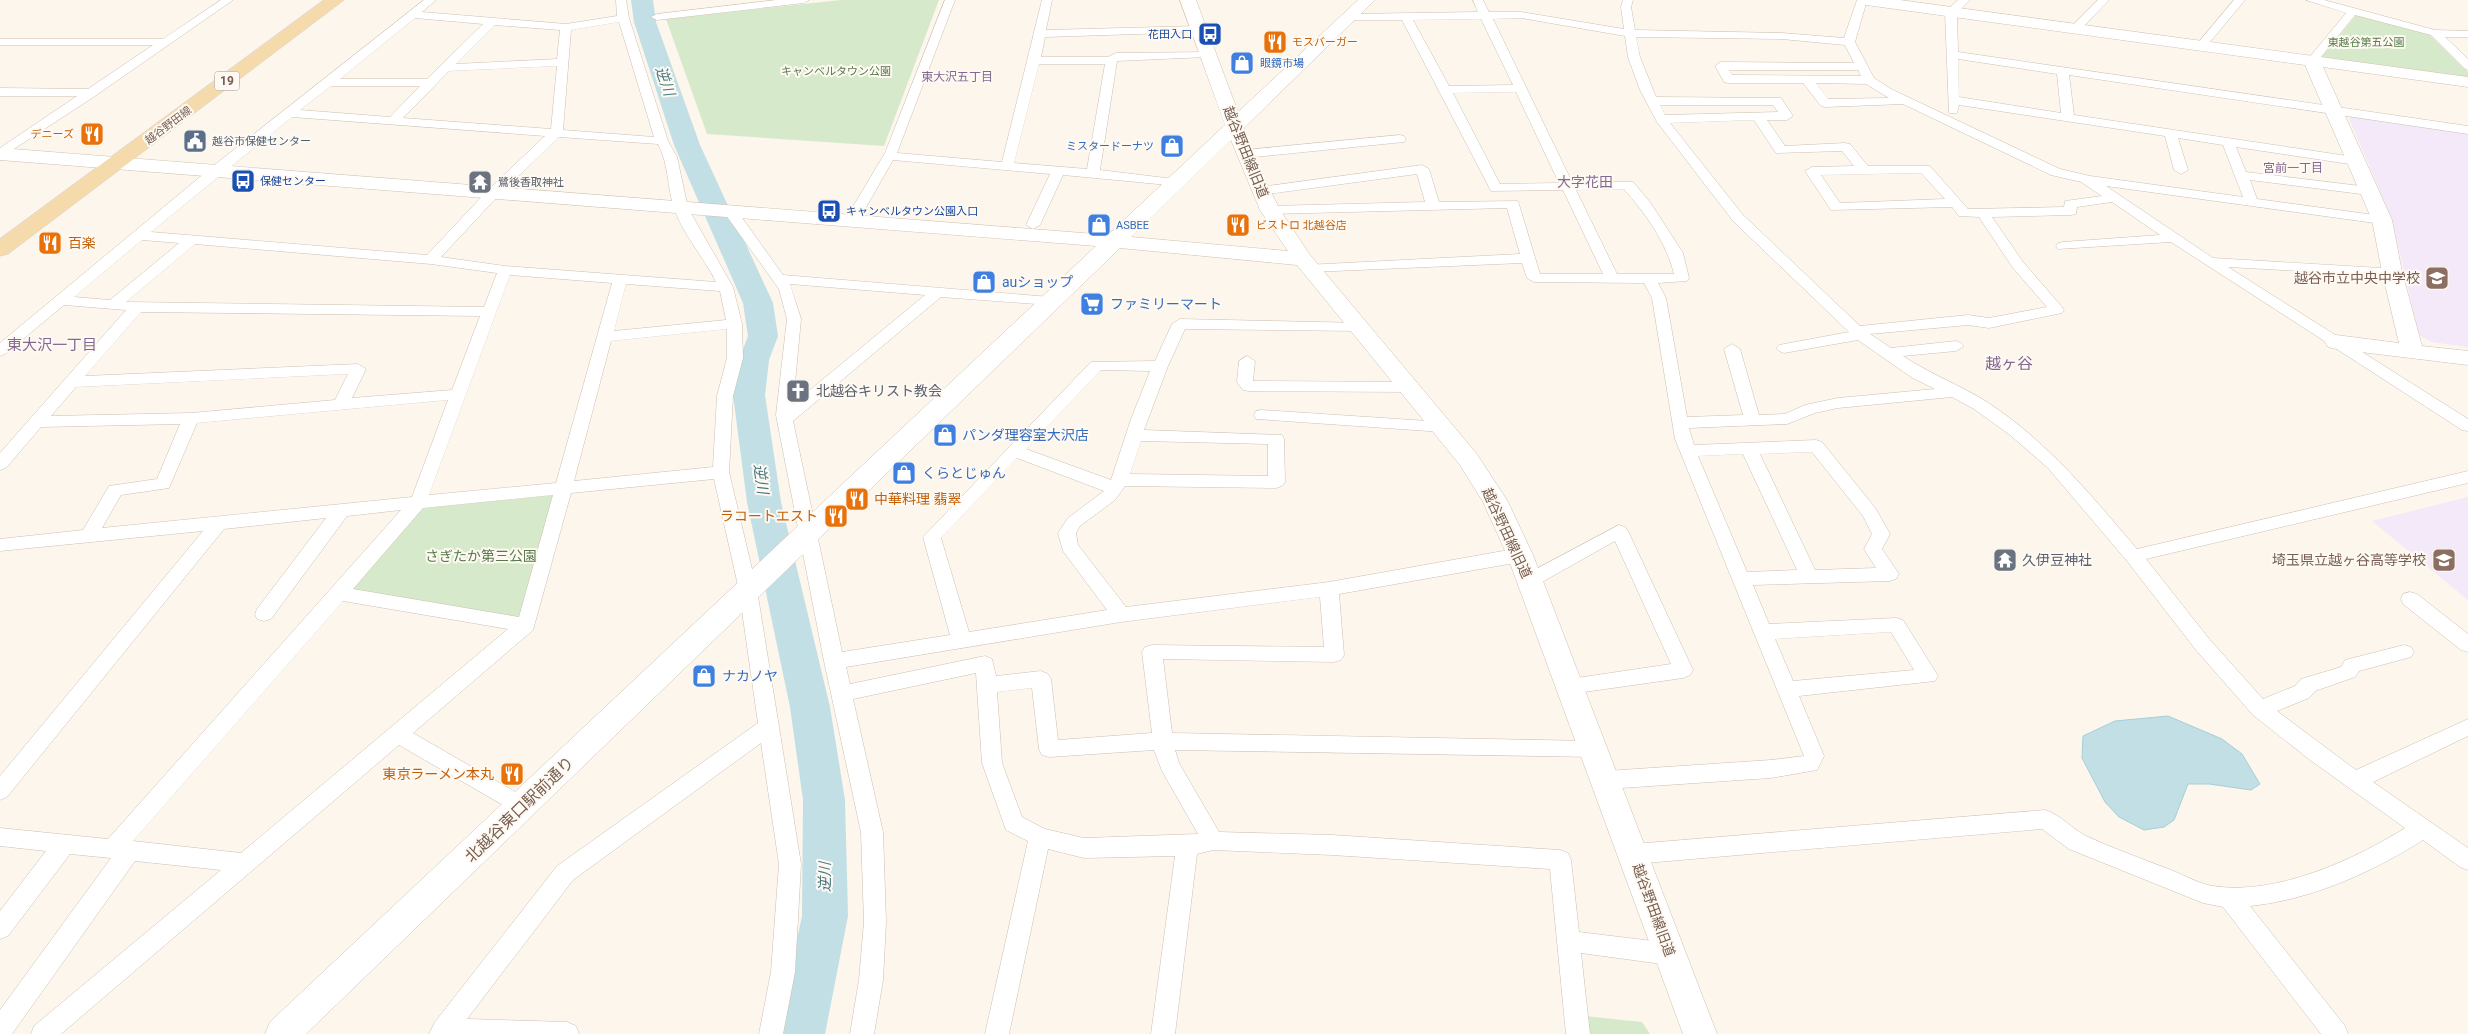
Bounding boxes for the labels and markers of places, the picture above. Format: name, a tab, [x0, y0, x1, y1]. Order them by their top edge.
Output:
bus stop icon: 花田入口	[1197, 21, 1223, 47]
place label: 花田入口	[1148, 28, 1192, 41]
restaurant icon: モスバーガー	[1262, 29, 1288, 55]
place label: モスバーガー	[1292, 36, 1358, 49]
shop icon: 眼鏡市場	[1229, 50, 1255, 76]
place label: 眼鏡市場	[1260, 57, 1304, 70]
restaurant icon: デニーズ	[79, 121, 105, 147]
place label: デニーズ	[31, 128, 74, 141]
public building icon: 越谷市保健センター	[182, 128, 208, 154]
shop icon: ミスタードーナツ	[1159, 133, 1185, 159]
place label: 越谷市保健センター	[212, 135, 311, 148]
place label: ミスタードーナツ	[1066, 140, 1154, 153]
bus stop icon: 保健センター	[230, 168, 256, 194]
temple icon: 鷺後香取神社	[467, 169, 493, 195]
place label: 保健センター	[260, 175, 326, 188]
place label: 鷺後香取神社	[498, 176, 564, 189]
bus stop icon: キャンベルタウン公園入口	[816, 198, 842, 224]
place label: キャンベルタウン公園入口	[846, 205, 978, 218]
shop icon: ASBEE	[1086, 212, 1112, 238]
restaurant icon: ビストロ 北越谷店	[1225, 212, 1251, 238]
place label: ASBEE	[1116, 219, 1149, 232]
place label: ビストロ 北越谷店	[1256, 219, 1347, 232]
restaurant icon: 百楽	[37, 230, 63, 256]
place label: 百楽	[68, 235, 96, 251]
school or university icon: 越谷市立中央中学校	[2424, 265, 2450, 291]
shop icon: auショップ	[971, 269, 997, 295]
place label: 越谷市立中央中学校	[2294, 270, 2420, 286]
place label: auショップ	[1002, 274, 1073, 290]
supermarket icon: ファミリーマート	[1079, 291, 1105, 317]
place label: ファミリーマート	[1110, 296, 1222, 312]
church icon: 北越谷キリスト教会	[785, 378, 811, 404]
place label: 北越谷キリスト教会	[816, 383, 942, 399]
shop icon: パンダ理容室大沢店	[932, 422, 958, 448]
place label: パンダ理容室大沢店	[962, 427, 1089, 443]
shop icon: くらとじゅん	[891, 460, 917, 486]
place label: くらとじゅん	[922, 465, 1006, 481]
restaurant icon: 中華料理 翡翠	[844, 486, 870, 512]
place label: 中華料理 翡翠	[874, 491, 961, 507]
restaurant icon: ラコートエスト	[823, 503, 849, 529]
place label: ラコートエスト	[720, 508, 818, 524]
temple icon: 久伊豆神社	[1992, 547, 2018, 573]
school or university icon: 埼玉県立越ヶ谷高等学校	[2431, 547, 2457, 573]
place label: 久伊豆神社	[2022, 552, 2092, 568]
place label: 埼玉県立越ヶ谷高等学校	[2272, 552, 2426, 568]
shop icon: ナカノヤ	[691, 663, 717, 689]
place label: ナカノヤ	[722, 668, 778, 684]
restaurant icon: 東京ラーメン本丸	[499, 761, 525, 787]
place label: 東京ラーメン本丸	[383, 766, 494, 782]

